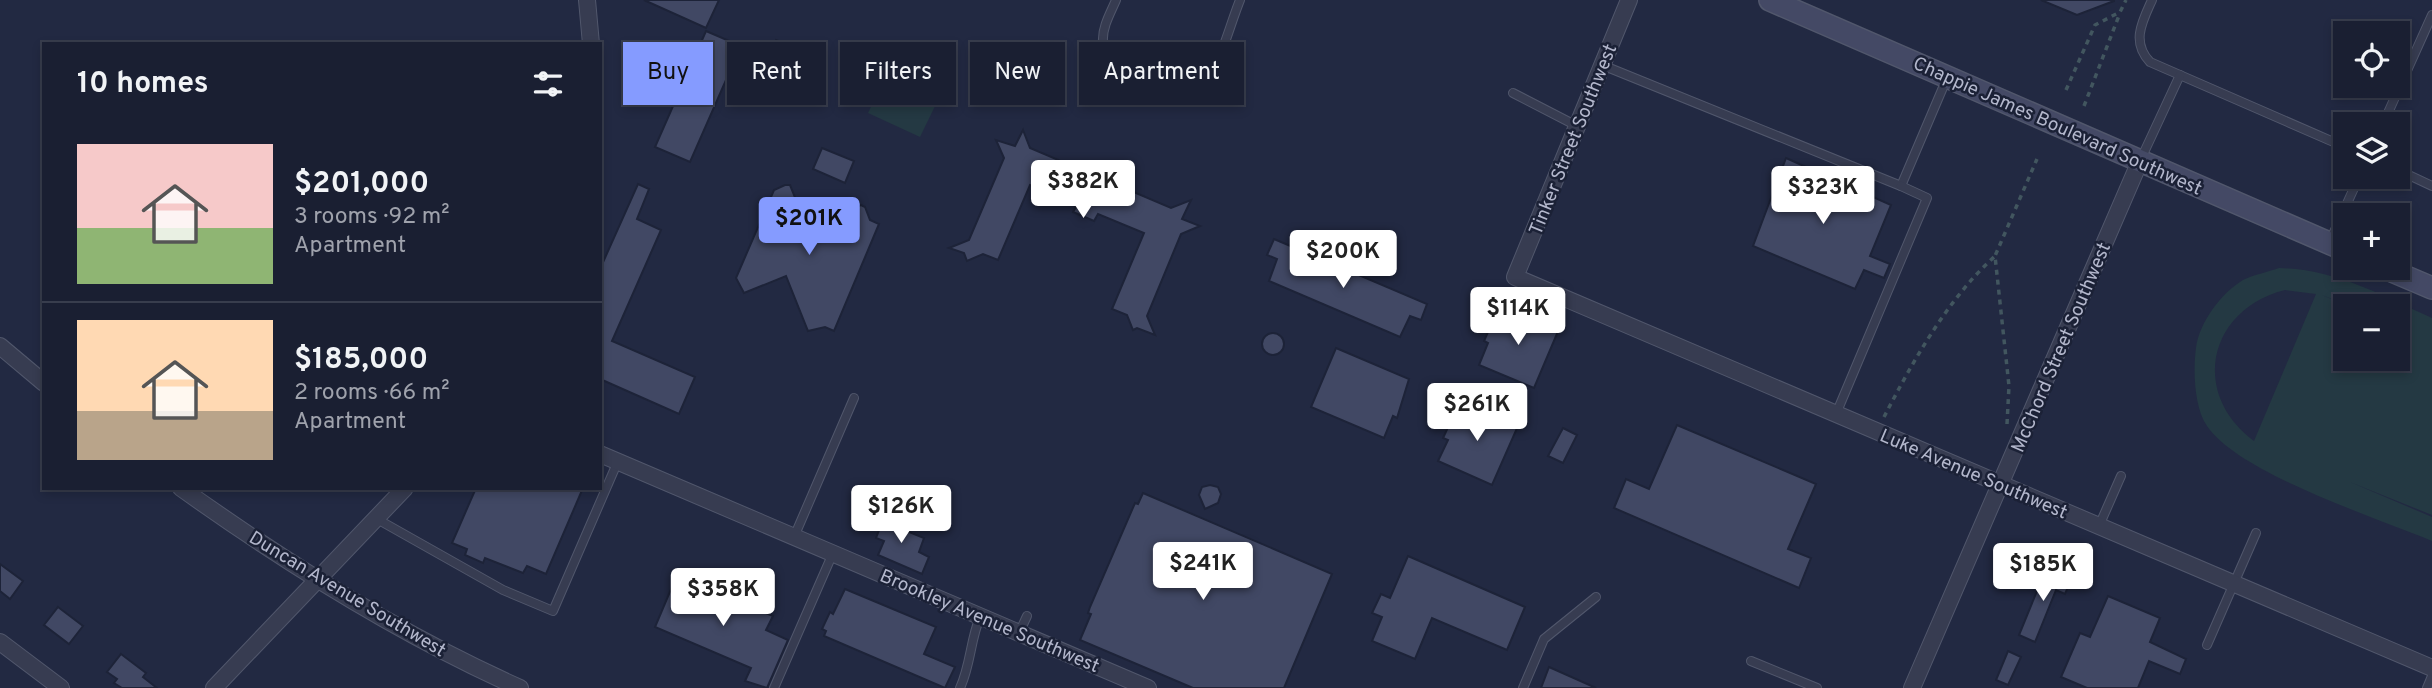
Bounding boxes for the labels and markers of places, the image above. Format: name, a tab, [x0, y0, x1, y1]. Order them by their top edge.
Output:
pin: $382K	[1034, 160, 1132, 220]
pin: $323K	[1774, 166, 1872, 226]
pin: $201K	[760, 198, 858, 257]
pin: $200K	[1294, 230, 1392, 290]
pin: $114K	[1469, 288, 1567, 347]
pin: $261K	[1428, 384, 1526, 443]
pin: $126K	[852, 486, 950, 545]
pin: $241K	[1154, 542, 1252, 602]
pin: $185K	[1994, 544, 2092, 603]
pin: $358K	[674, 568, 772, 628]

